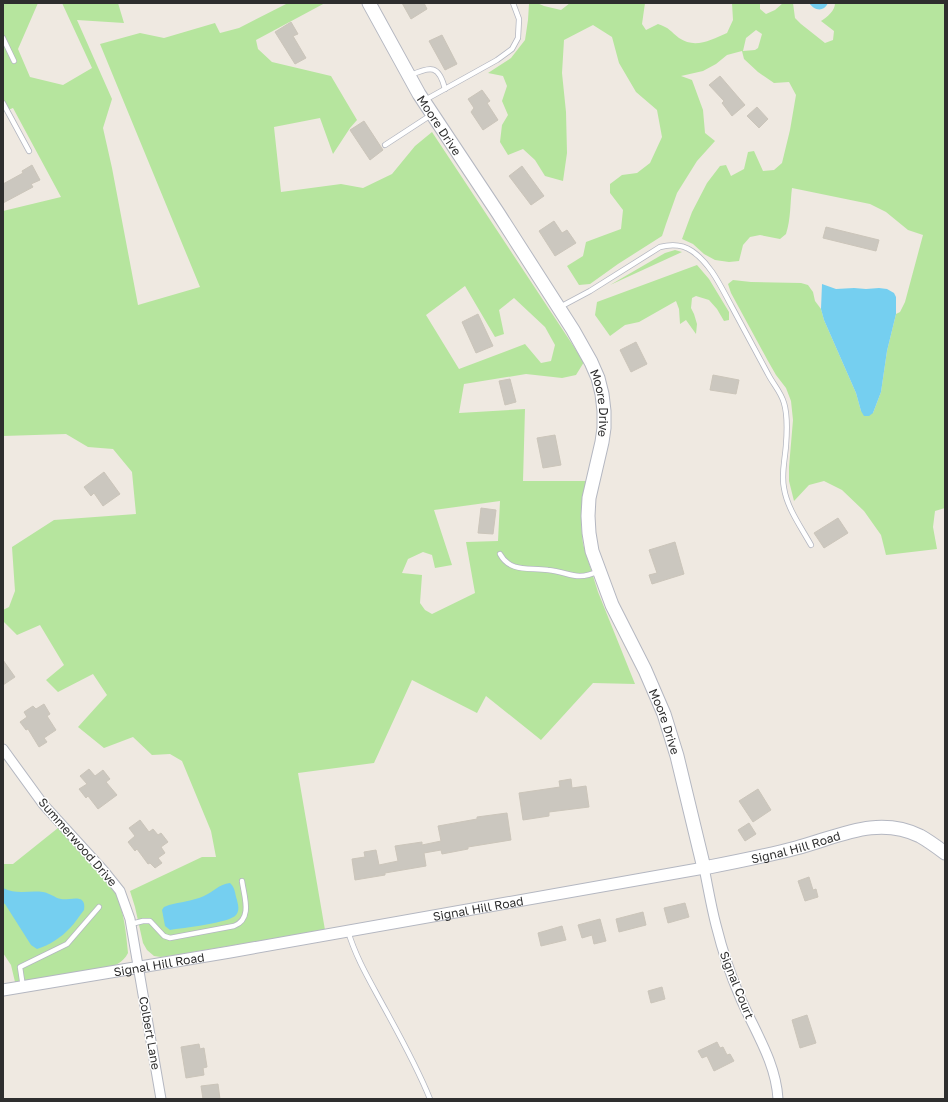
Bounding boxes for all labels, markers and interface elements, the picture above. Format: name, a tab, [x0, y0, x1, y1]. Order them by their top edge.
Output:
street label: Moore Drive	[414, 92, 465, 158]
street label: Moore Drive	[587, 366, 612, 438]
street label: Moore Drive	[646, 686, 684, 756]
street label: Summerwood Drive	[36, 795, 120, 889]
street label: Signal Hill Road	[750, 827, 842, 866]
street label: Signal Hill Road	[431, 893, 524, 923]
street label: Signal Hill Road	[112, 949, 205, 979]
street label: Signal Court	[717, 949, 757, 1021]
street label: Colbert Lane	[136, 995, 164, 1071]

